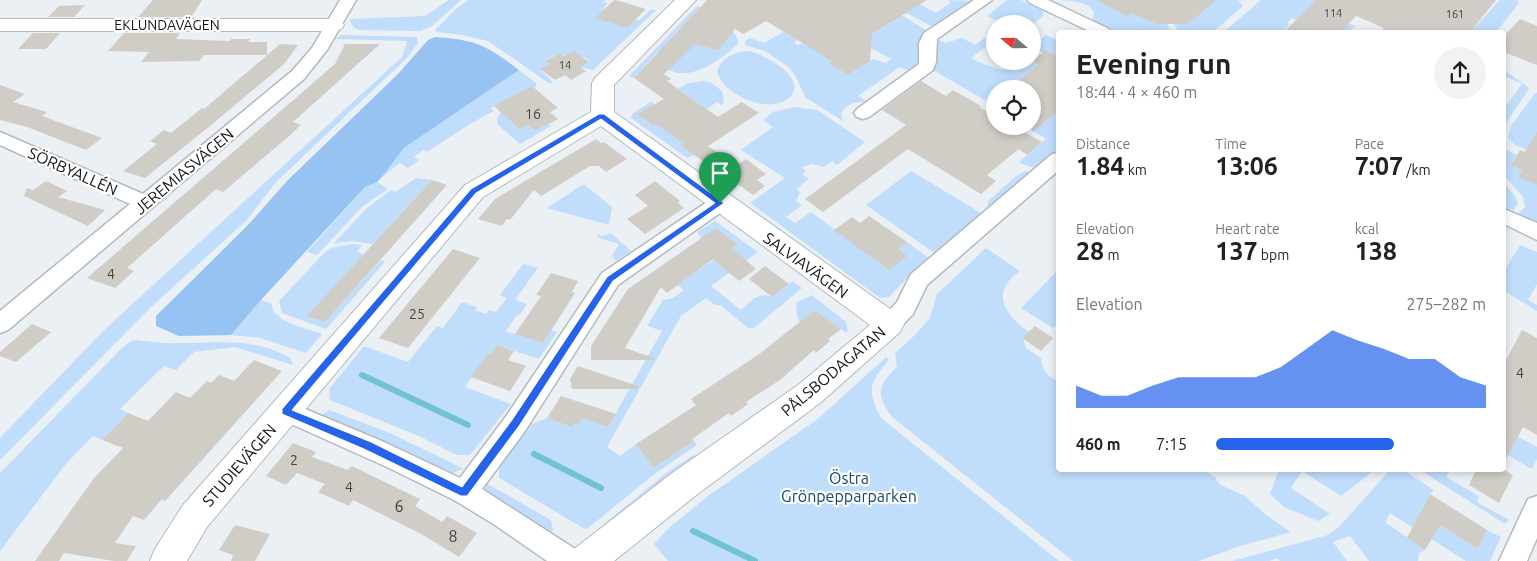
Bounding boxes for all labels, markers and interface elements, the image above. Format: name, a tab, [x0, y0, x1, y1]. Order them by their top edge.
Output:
house number: 114	[1324, 7, 1342, 19]
house number: 161	[1446, 8, 1464, 20]
north arrow	[986, 15, 1041, 70]
map controls	[986, 15, 1041, 135]
street label: EKLUNDAVÄGEN	[114, 17, 220, 33]
button: share	[1434, 47, 1486, 99]
text: Evening run	[1076, 48, 1231, 79]
house number: 14	[559, 59, 571, 71]
button: locate	[986, 80, 1041, 135]
text: 18:44 · 4 × 460 m	[1076, 83, 1197, 101]
house number: 16	[525, 106, 541, 122]
street label: JEREMIASVÄGEN	[131, 124, 237, 218]
text: Distance	[1076, 136, 1130, 152]
text: Time	[1215, 136, 1247, 152]
text: Pace	[1355, 136, 1384, 152]
street label: SÖRBYALLÉN	[26, 141, 121, 199]
pin	[699, 152, 741, 203]
text: 1.84	[1076, 152, 1124, 180]
text: 13:06	[1215, 152, 1278, 180]
text: 7:07	[1355, 152, 1403, 180]
icon: arrive	[706, 159, 734, 187]
text: km	[1124, 162, 1147, 178]
text: /km	[1403, 162, 1431, 178]
text: Elevation	[1076, 221, 1134, 237]
text: Heart rate	[1215, 221, 1280, 237]
text: kcal	[1355, 221, 1379, 237]
street label: SALVIAVÄGEN	[760, 228, 852, 302]
text: 28	[1076, 237, 1104, 265]
text: 137	[1215, 237, 1258, 265]
text: 138	[1355, 237, 1397, 265]
text: m	[1104, 247, 1120, 263]
text: bpm	[1258, 247, 1289, 263]
house number: 4	[107, 266, 115, 282]
text: Elevation	[1076, 295, 1143, 313]
text: 275–282 m	[1406, 295, 1486, 313]
house number: 25	[409, 306, 425, 322]
street label: PÅLSBODAGATAN	[777, 322, 889, 420]
house number: 4	[1516, 365, 1524, 381]
street label: STUDIEVÄGEN	[198, 420, 280, 510]
text: 460 m	[1076, 435, 1121, 453]
text: 7:15	[1156, 435, 1187, 453]
house number: 2	[290, 452, 298, 468]
park label: Östra Grönpepparparken	[781, 469, 917, 505]
house number: 4	[345, 479, 353, 495]
house number: 6	[394, 497, 404, 515]
house number: 8	[448, 527, 458, 545]

